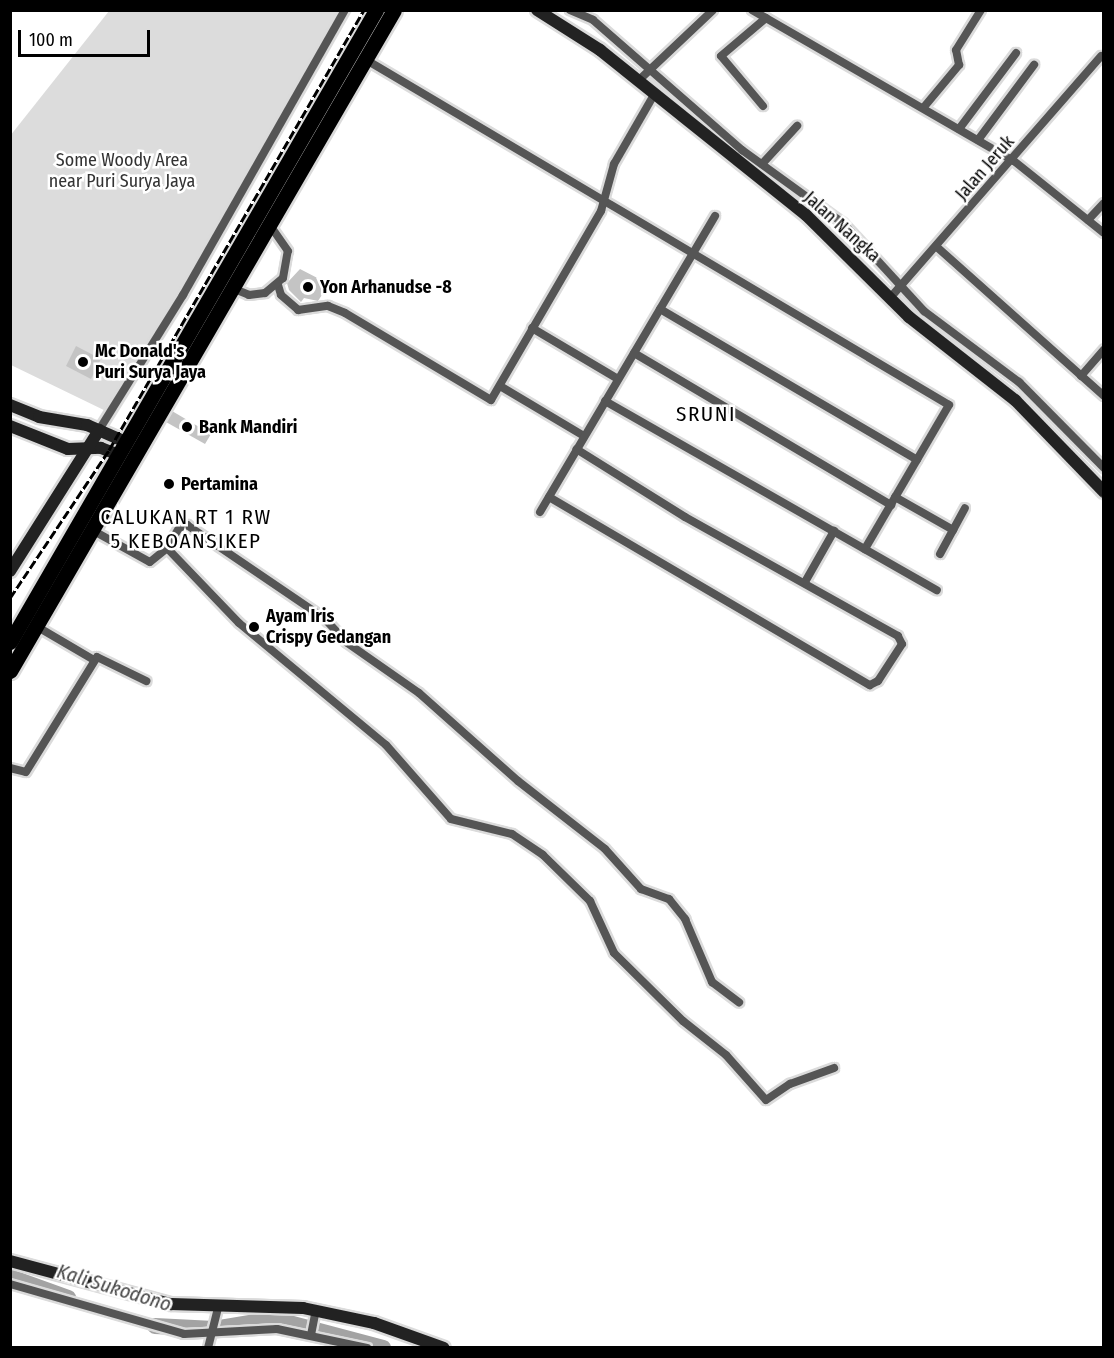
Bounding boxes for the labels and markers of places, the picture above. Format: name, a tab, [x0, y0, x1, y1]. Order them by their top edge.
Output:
place label: Yon Arhanudse -8	[320, 276, 452, 298]
marker: Yon Arhanudse -8	[301, 280, 315, 294]
place label: Mc Donald's Puri Surya Jaya	[95, 341, 206, 384]
marker: Mc Donald's Puri Surya Jaya	[76, 355, 90, 369]
place label: Bank Mandiri	[199, 416, 297, 438]
marker: Bank Mandiri	[180, 420, 194, 434]
place label: Pertamina	[181, 473, 258, 495]
marker: Pertamina	[162, 477, 176, 491]
place label: Ayam Iris Crispy Gedangan	[266, 606, 391, 648]
marker: Ayam Iris Crispy Gedangan	[247, 620, 261, 634]

